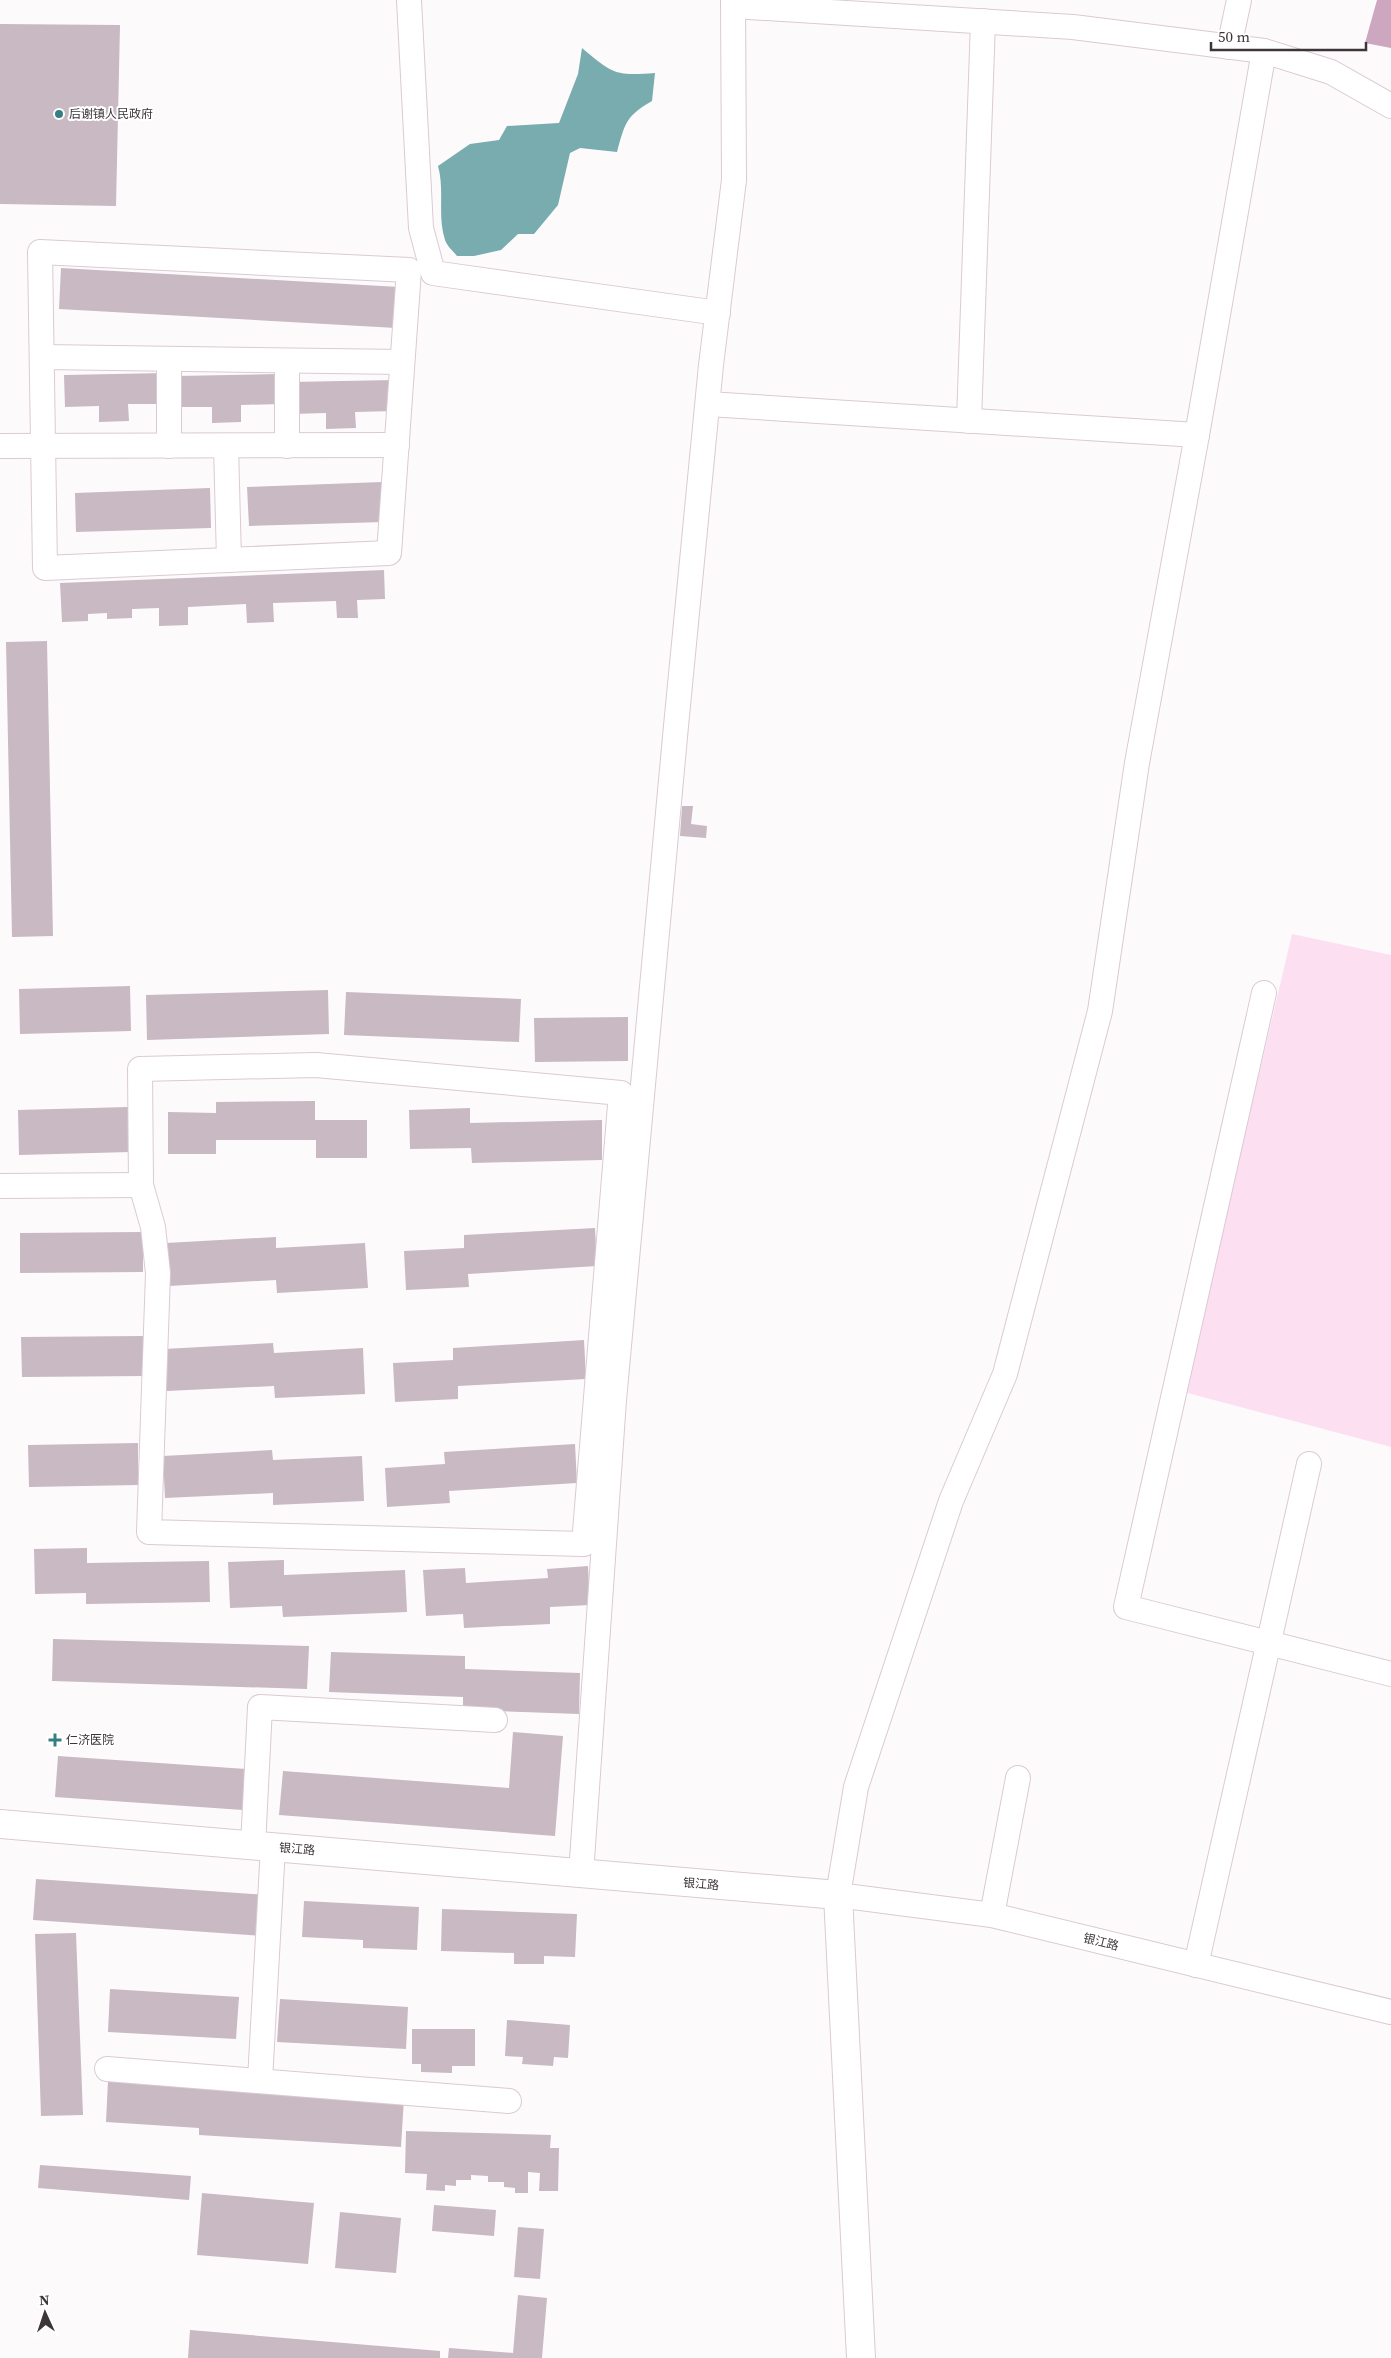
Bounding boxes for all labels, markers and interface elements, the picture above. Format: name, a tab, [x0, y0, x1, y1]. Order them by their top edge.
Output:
scale bar	[1211, 20, 1366, 52]
text: 50 m	[1218, 26, 1250, 47]
place label: 后谢镇人民政府	[69, 106, 153, 122]
marker: 后谢镇人民政府	[53, 108, 65, 120]
place label: 仁济医院	[66, 1732, 114, 1748]
marker: 仁济医院	[48, 1733, 62, 1747]
street label: 银江路	[278, 1839, 316, 1859]
street label: 银江路	[682, 1874, 720, 1894]
street label: 银江路	[1082, 1930, 1120, 1954]
north arrow	[20, 2288, 70, 2338]
text: N	[39, 2290, 50, 2310]

